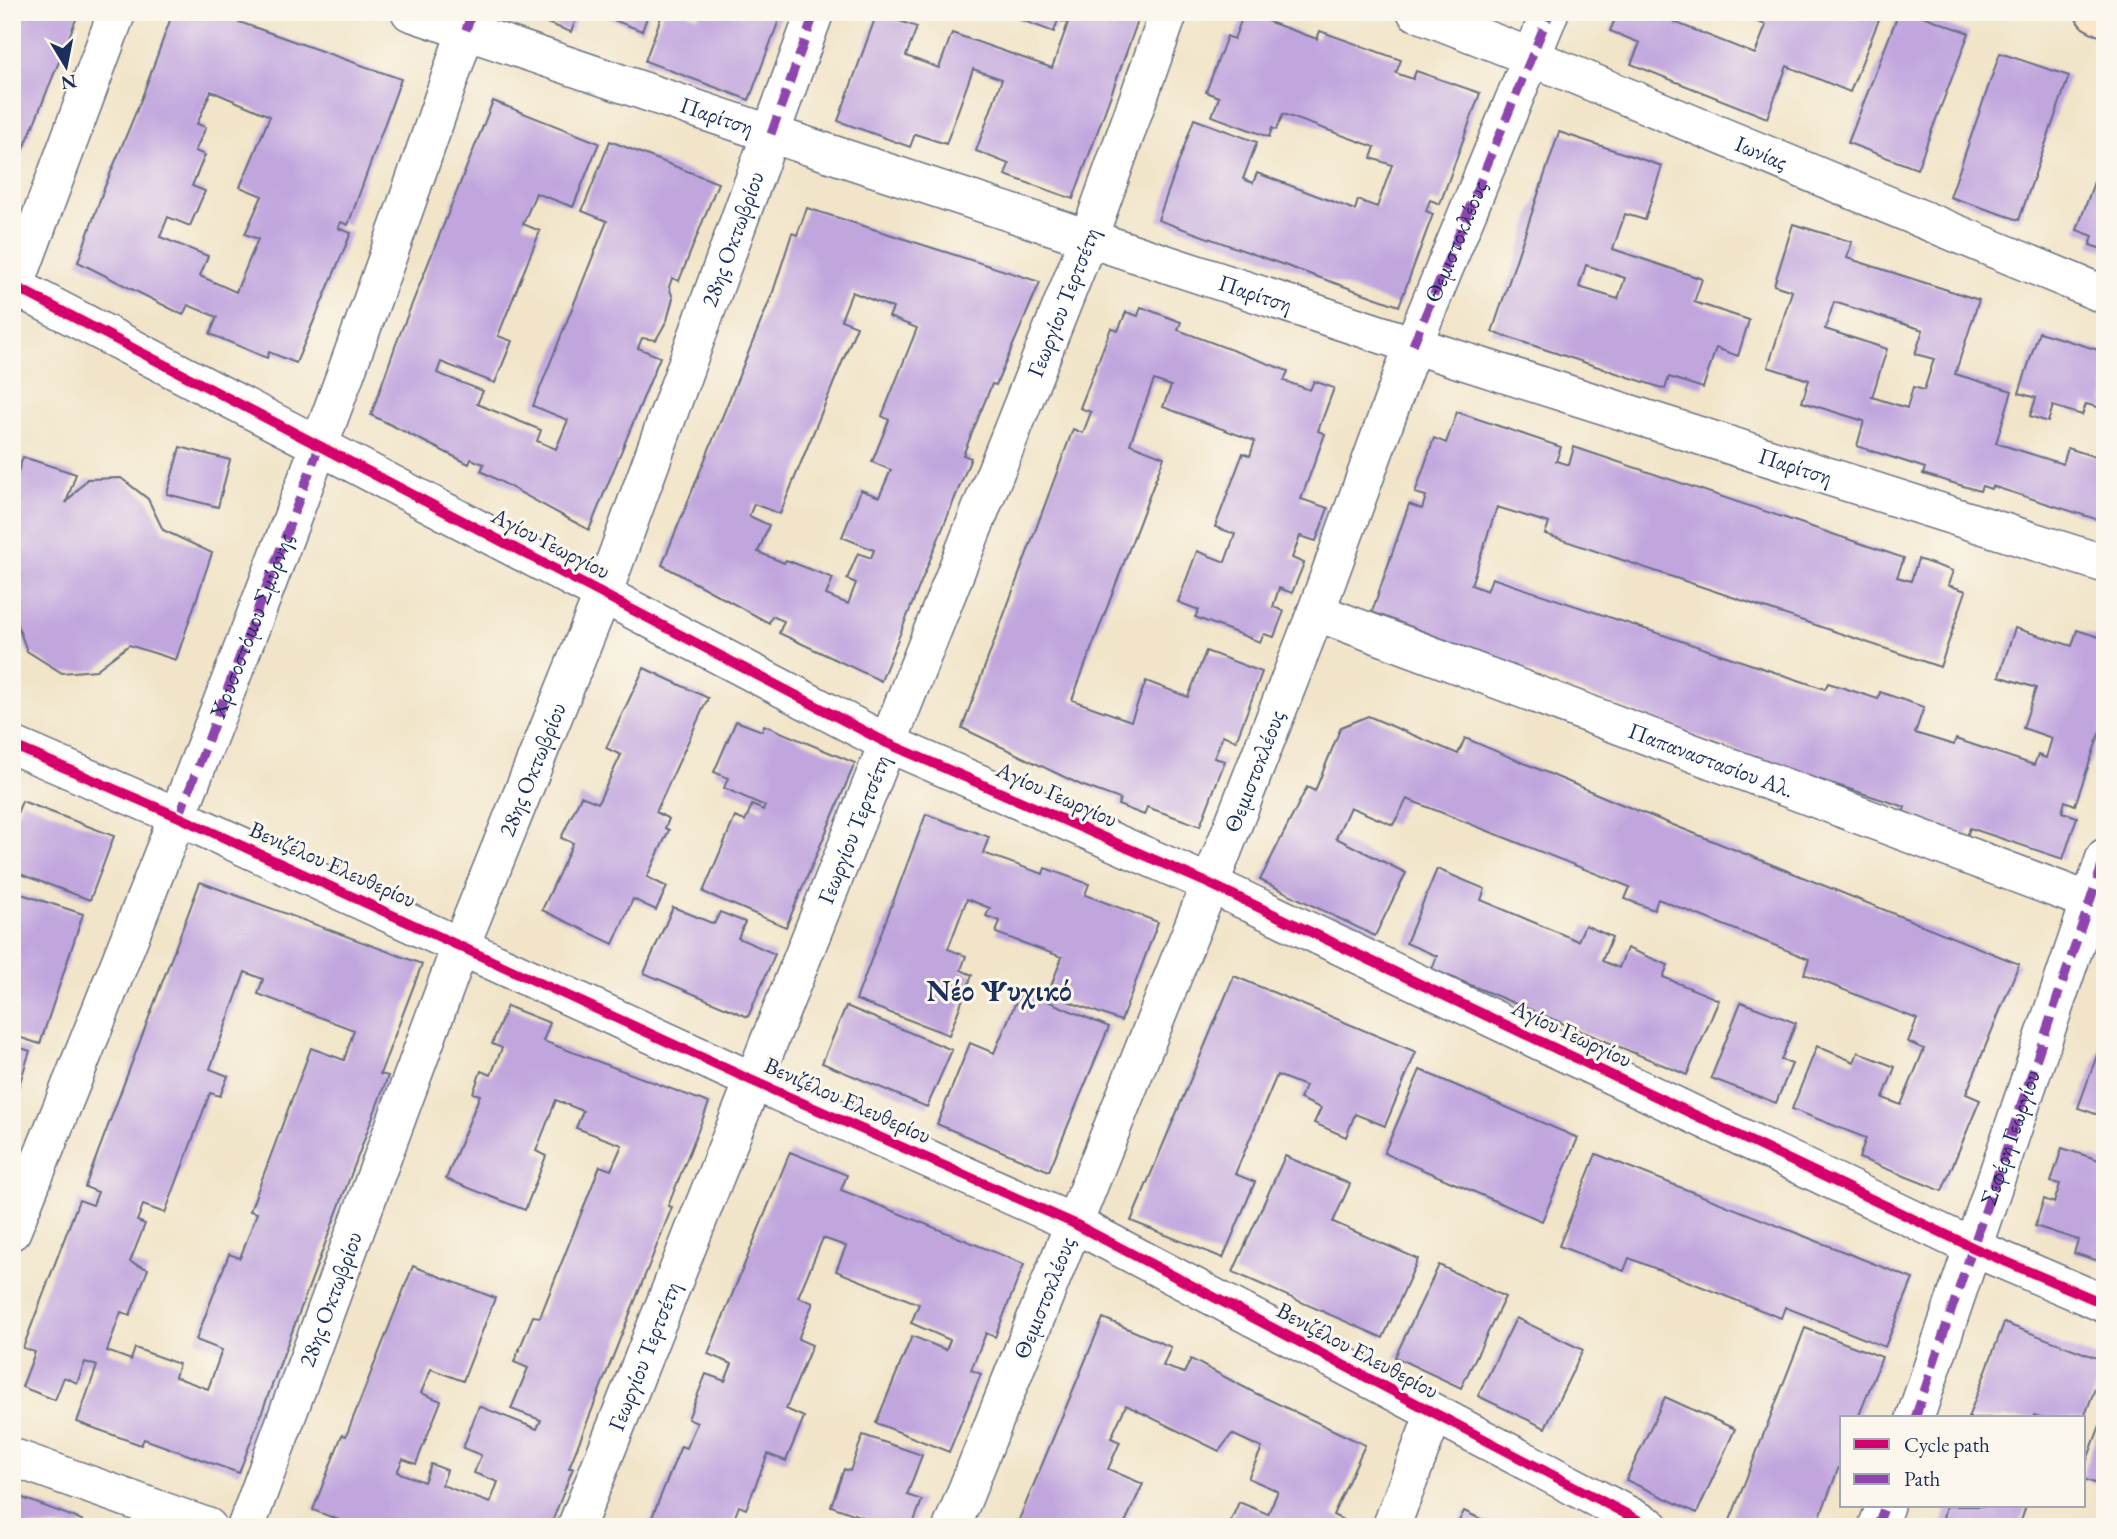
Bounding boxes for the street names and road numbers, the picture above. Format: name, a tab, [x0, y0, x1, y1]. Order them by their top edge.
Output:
street label: Παρίτση	[676, 89, 758, 142]
street label: Ιωνίας	[1731, 128, 1792, 177]
street label: 28ης Οκτωβρίου	[694, 167, 771, 311]
street label: Θεμιστοκλέους	[1417, 176, 1494, 307]
street label: Γεωργίου Τερτσέτη	[1020, 224, 1106, 381]
street label: Παρίτση	[1215, 267, 1296, 319]
street label: Παρίτση	[1755, 440, 1836, 492]
street label: Αγίου Γεωργίου	[486, 500, 616, 586]
street label: Χρυσοστόμου Σμύρνης	[202, 529, 300, 723]
street label: 28ης Οκτωβρίου	[492, 698, 573, 841]
street label: Θεμιστοκλέους	[1217, 705, 1291, 837]
street label: Παπαναστασίου Αλ.	[1624, 715, 1798, 804]
street label: Γεωργίου Τερτσέτη	[810, 750, 897, 908]
street label: Αγίου Γεωργίου	[991, 754, 1122, 834]
street label: Βενιζέλου Ελευθερίου	[245, 814, 421, 914]
street label: Αγίου Γεωργίου	[1506, 992, 1637, 1074]
street label: Βενιζέλου Ελευθερίου	[760, 1050, 936, 1150]
street label: Σεφέρη Γεωργίου	[1973, 1066, 2047, 1209]
street label: 28ης Οκτωβρίου	[292, 1227, 369, 1371]
street label: Θεμιστοκλέους	[1006, 1232, 1082, 1363]
street label: Γεωργίου Τερτσέτη	[601, 1277, 687, 1435]
street label: Βενιζέλου Ελευθερίου	[1272, 1295, 1444, 1405]

